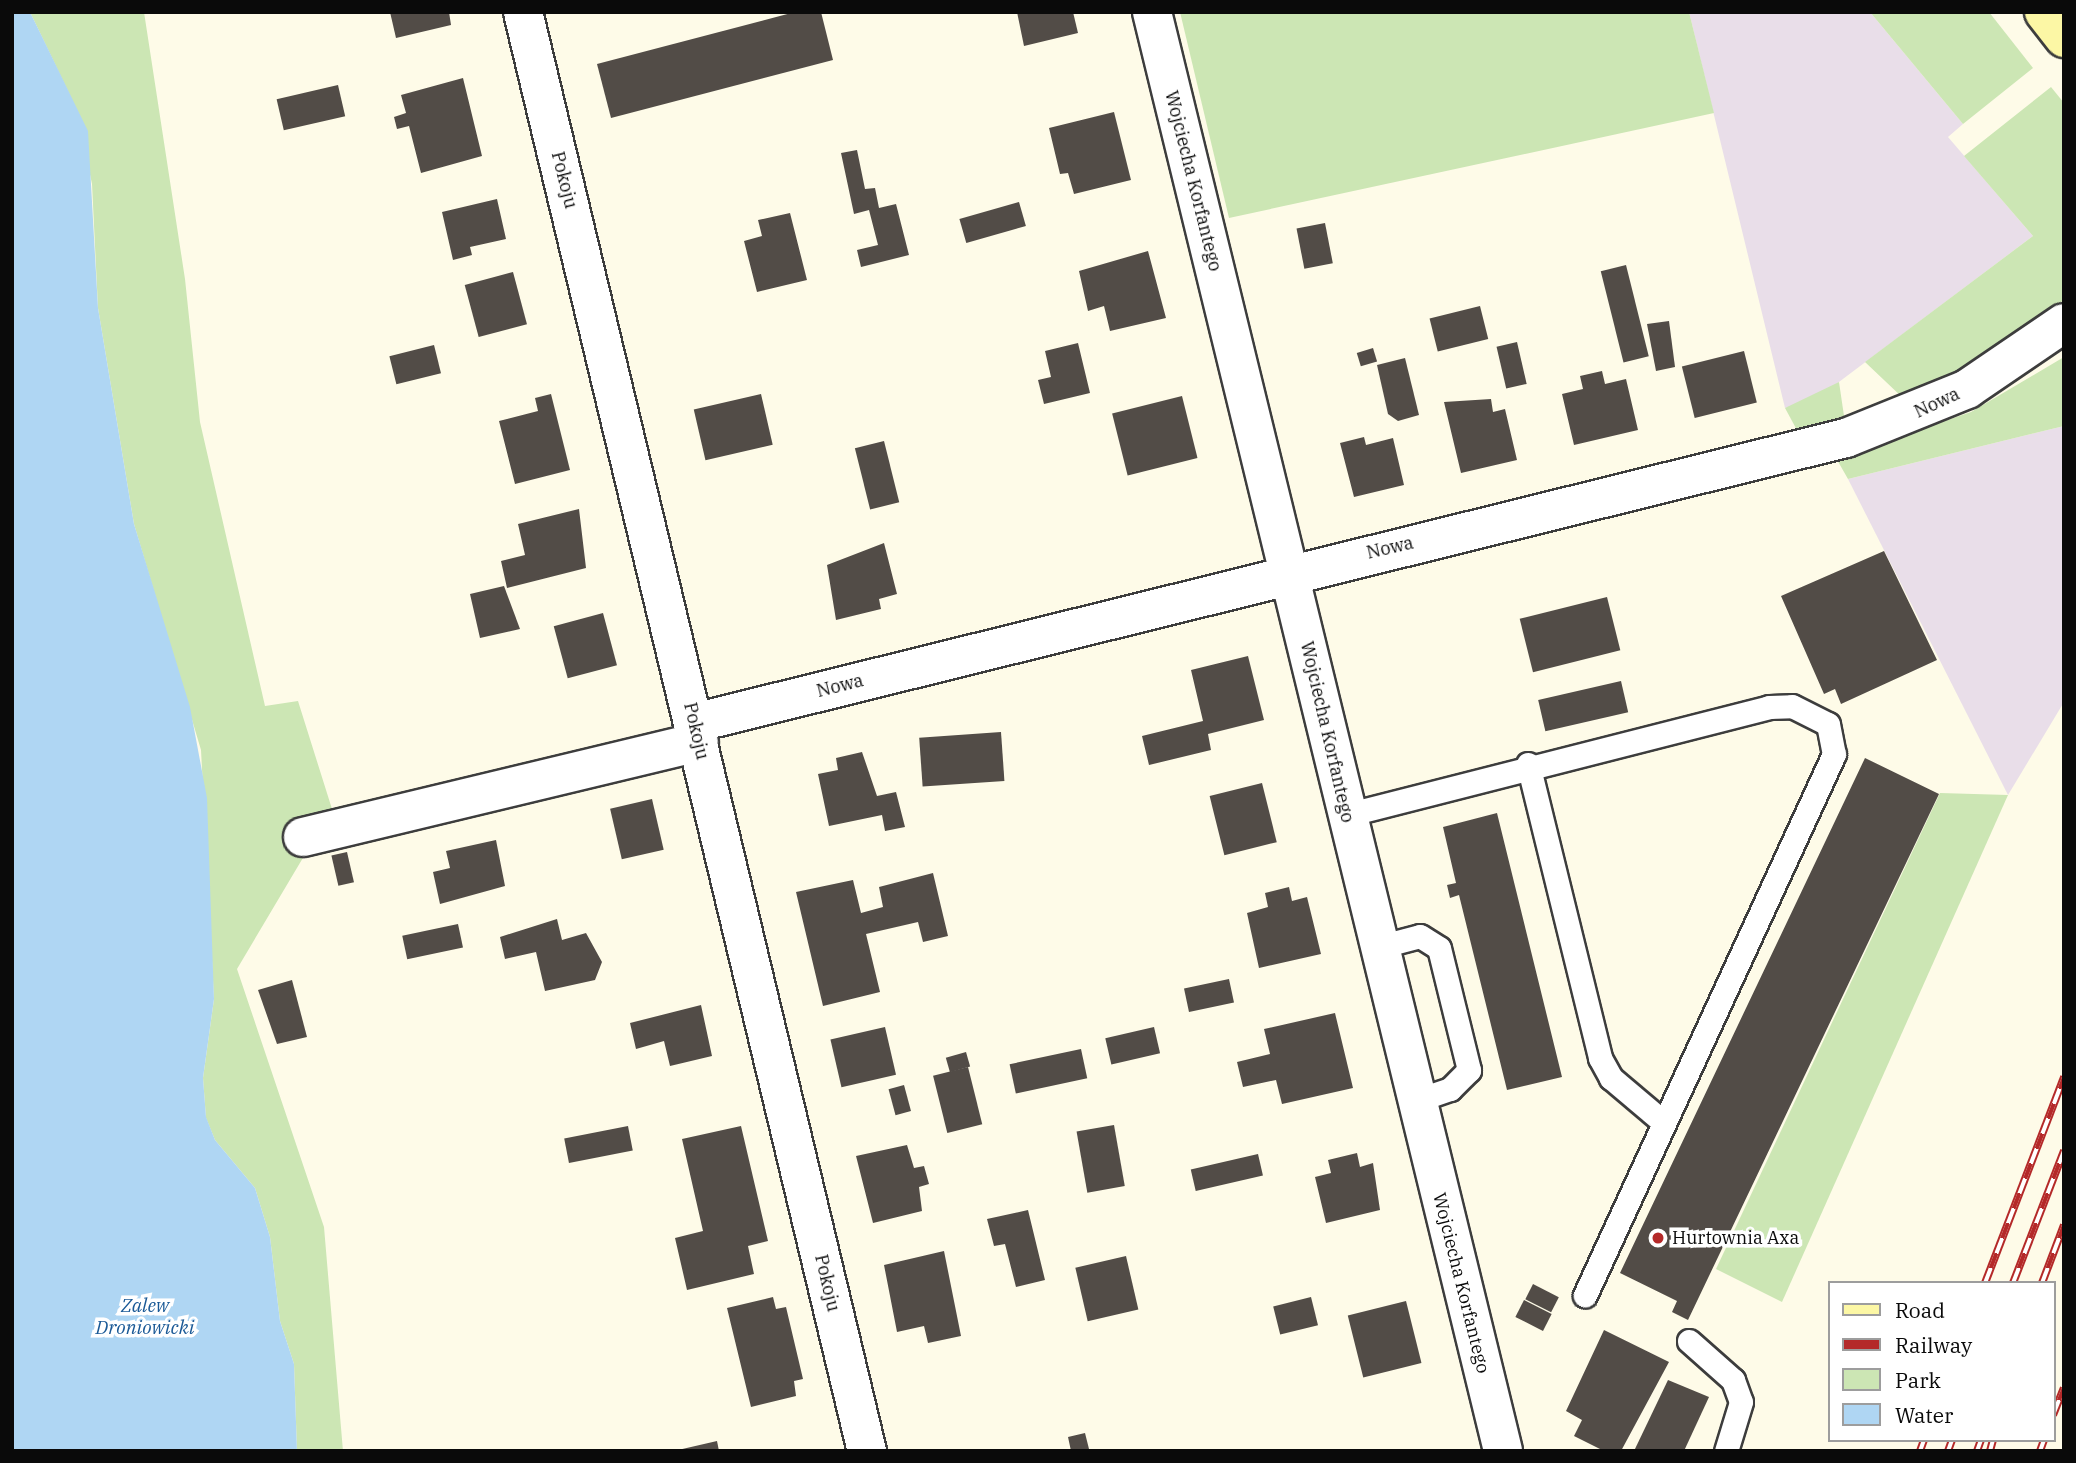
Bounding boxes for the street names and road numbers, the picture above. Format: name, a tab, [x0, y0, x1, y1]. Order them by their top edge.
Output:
street label: Wojciecha Korfantego	[1160, 88, 1226, 274]
street label: Pokoju	[547, 149, 581, 211]
street label: Nowa	[1911, 383, 1963, 423]
street label: Nowa	[1364, 532, 1416, 564]
street label: Wojciecha Korfantego	[1296, 639, 1358, 825]
street label: Nowa	[814, 670, 866, 702]
street label: Pokoju	[679, 700, 713, 762]
street label: Wojciecha Korfantego	[1428, 1190, 1494, 1376]
street label: Pokoju	[810, 1252, 844, 1314]

